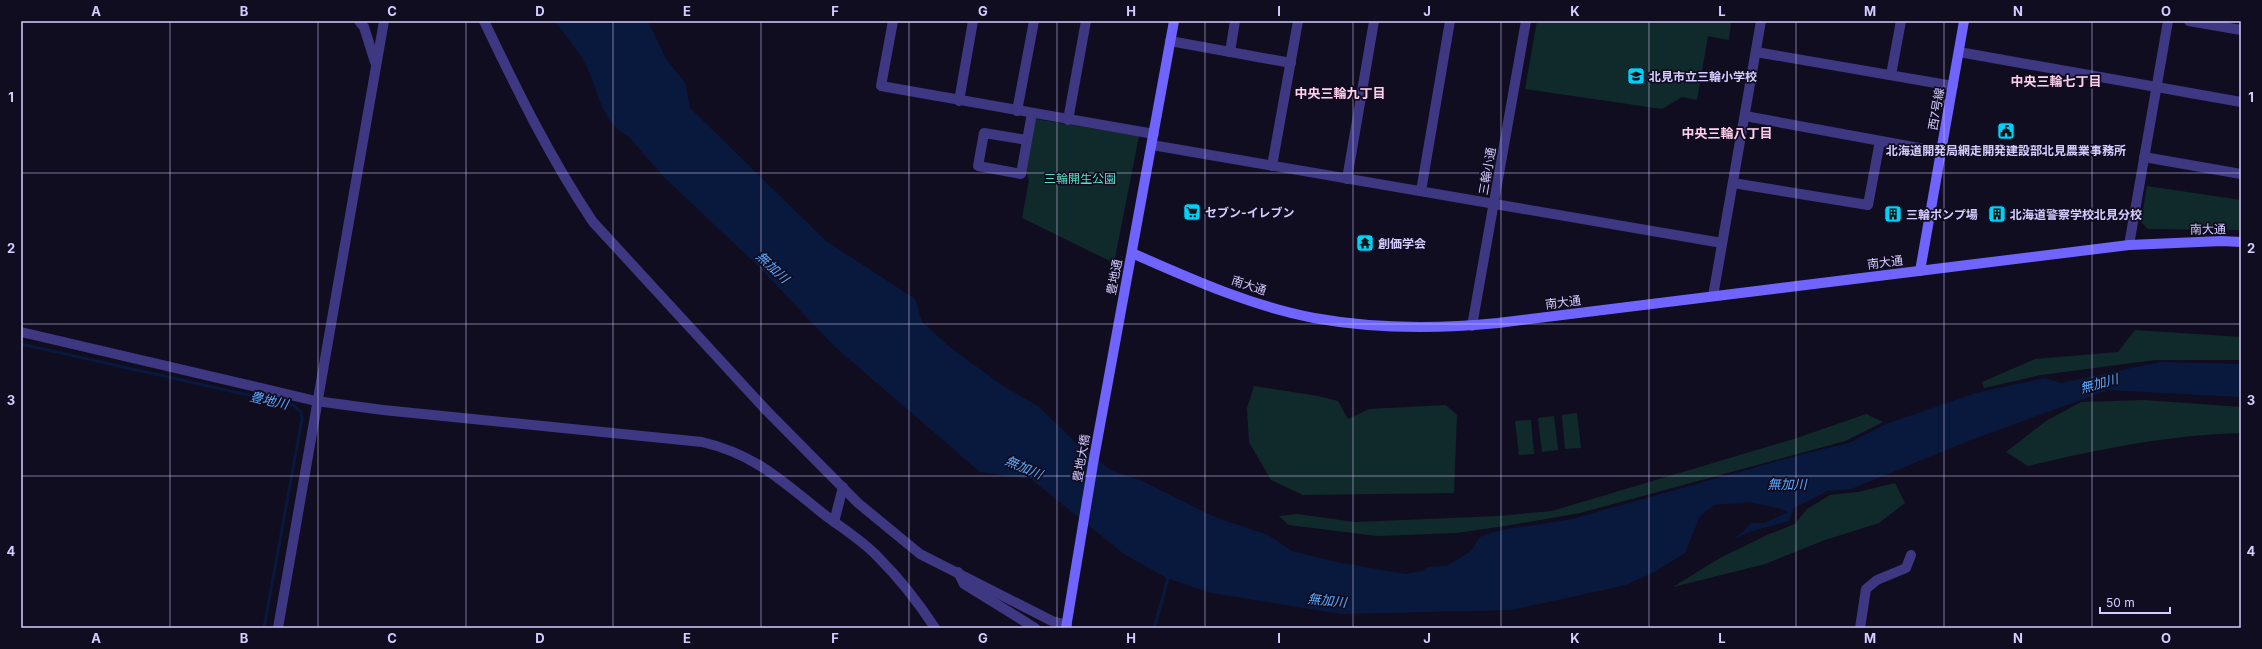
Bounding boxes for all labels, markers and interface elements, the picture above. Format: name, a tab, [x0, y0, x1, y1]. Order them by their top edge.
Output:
text: A	[91, 3, 101, 19]
text: B	[240, 3, 249, 19]
text: C	[387, 3, 397, 19]
text: D	[535, 3, 545, 19]
text: E	[683, 3, 691, 19]
text: F	[831, 3, 839, 19]
text: G	[978, 3, 988, 19]
text: H	[1126, 3, 1136, 19]
text: I	[1277, 3, 1281, 19]
text: J	[1423, 3, 1431, 19]
text: K	[1570, 3, 1580, 19]
text: L	[1718, 3, 1726, 19]
text: M	[1864, 3, 1876, 19]
text: N	[2013, 3, 2023, 19]
text: O	[2161, 3, 2171, 19]
school or university icon: 北見市立三輪小学校	[1626, 66, 1646, 86]
place label: 北見市立三輪小学校	[1649, 69, 1757, 84]
district label: 中央三輪七丁目	[2010, 73, 2102, 89]
district label: 中央三輪九丁目	[1294, 85, 1386, 101]
street label: 西7号線	[1925, 87, 1947, 131]
text: 1	[8, 89, 14, 105]
text: 1	[2248, 89, 2254, 105]
public building icon: 北海道開発局網走開発建設部北見農業事務所	[1996, 121, 2016, 141]
district label: 中央三輪八丁目	[1681, 125, 1773, 141]
place label: 北海道開発局網走開発建設部北見農業事務所	[1886, 143, 2126, 158]
street label: 三輪小通	[1475, 146, 1499, 196]
park label: 三輪開生公園	[1044, 171, 1116, 186]
supermarket icon: セブン-イレブン	[1182, 202, 1202, 222]
building icon: 三輪ポンプ場	[1883, 204, 1903, 224]
building icon: 北海道警察学校北見分校	[1987, 204, 2007, 224]
place label: セブン-イレブン	[1205, 205, 1295, 220]
place label: 三輪ポンプ場	[1906, 207, 1978, 222]
place label: 北海道警察学校北見分校	[2010, 207, 2142, 222]
street label: 南大通	[2190, 221, 2226, 237]
temple icon: 創価学会	[1355, 233, 1375, 253]
place label: 創価学会	[1378, 236, 1426, 251]
text: 2	[7, 240, 15, 256]
text: 2	[2247, 240, 2255, 256]
water label: 無加川	[753, 248, 794, 288]
street label: 南大通	[1866, 252, 1904, 272]
street label: 豊地通	[1103, 258, 1125, 296]
street label: 南大通	[1230, 272, 1268, 298]
street label: 南大通	[1544, 292, 1582, 312]
water label: 無加川	[2078, 370, 2122, 396]
water label: 豊地川	[248, 388, 292, 413]
text: 3	[7, 392, 15, 408]
text: 3	[2247, 392, 2255, 408]
street label: 豊地大橋	[1069, 433, 1093, 483]
water label: 無加川	[1003, 452, 1047, 483]
water label: 無加川	[1767, 476, 1808, 492]
text: 4	[7, 543, 16, 559]
text: 4	[2247, 543, 2256, 559]
scale bar	[2100, 589, 2170, 615]
water label: 無加川	[1307, 590, 1349, 610]
text: 50 m	[2106, 595, 2135, 610]
text: A	[91, 630, 101, 646]
text: B	[240, 630, 249, 646]
text: C	[387, 630, 397, 646]
text: D	[535, 630, 545, 646]
text: E	[683, 630, 691, 646]
text: F	[831, 630, 839, 646]
text: G	[978, 630, 988, 646]
text: H	[1126, 630, 1136, 646]
text: I	[1277, 630, 1281, 646]
text: J	[1423, 630, 1431, 646]
text: K	[1570, 630, 1580, 646]
text: L	[1718, 630, 1726, 646]
text: M	[1864, 630, 1876, 646]
text: N	[2013, 630, 2023, 646]
text: O	[2161, 630, 2171, 646]

